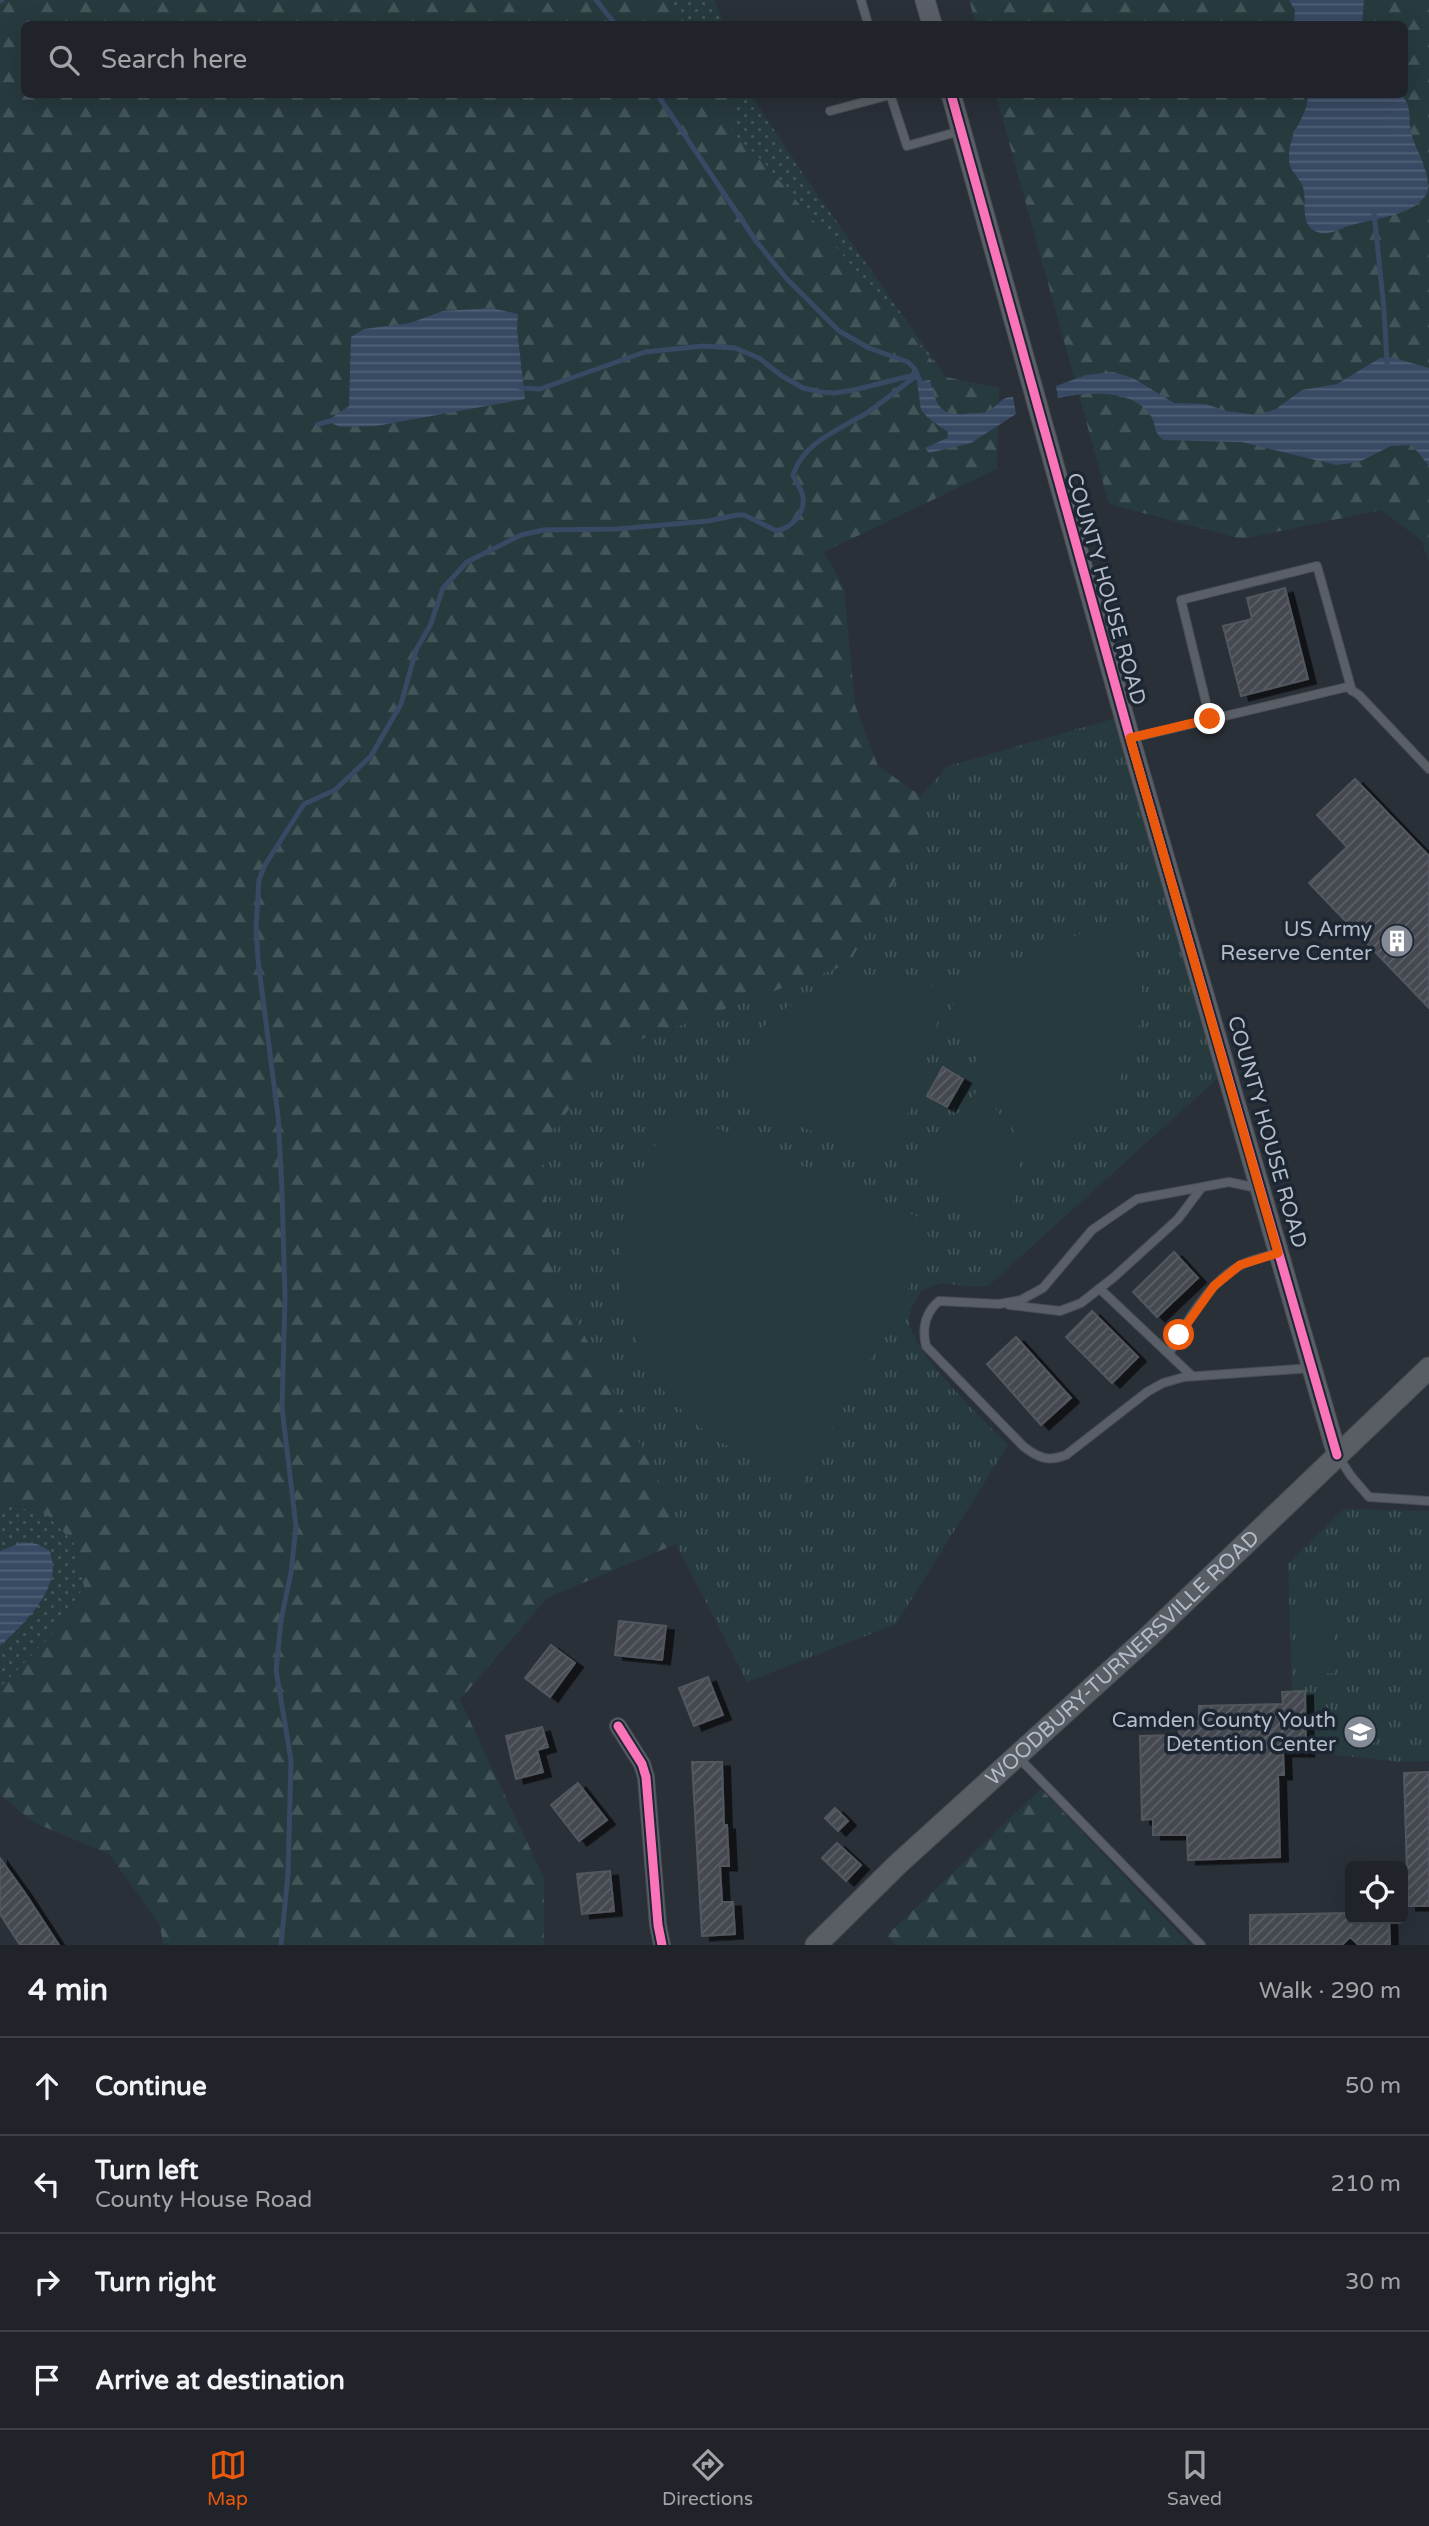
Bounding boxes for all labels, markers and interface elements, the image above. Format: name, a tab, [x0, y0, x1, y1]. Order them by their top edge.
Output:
search box	[21, 21, 1408, 98]
icon: search	[45, 41, 83, 79]
text: Search here	[101, 44, 247, 75]
street label: COUNTY HOUSE ROAD	[1061, 470, 1151, 708]
route end	[1194, 703, 1225, 734]
place label: US Army Reserve Center	[1220, 917, 1372, 966]
building icon: US Army Reserve Center	[1378, 922, 1416, 960]
street label: COUNTY HOUSE ROAD	[1222, 1013, 1312, 1251]
route start	[1163, 1319, 1194, 1350]
street label: WOODBURY-TURNERSVILLE ROAD	[980, 1525, 1264, 1791]
place label: Camden County Youth Detention Center	[1112, 1708, 1336, 1757]
school or university icon: Camden County Youth Detention Center	[1341, 1713, 1379, 1751]
map controls	[1345, 1861, 1408, 1924]
button: locate	[1345, 1861, 1408, 1924]
text: 4 min	[28, 1972, 108, 2009]
text: Walk · 290 m	[1259, 1977, 1401, 2005]
icon: ahead	[28, 2067, 66, 2105]
text: Continue	[95, 2071, 207, 2102]
text: 50 m	[1345, 2072, 1401, 2100]
text: Turn left	[95, 2155, 198, 2186]
icon: left	[28, 2165, 66, 2203]
text: 210 m	[1331, 2170, 1401, 2198]
text: County House Road	[95, 2186, 312, 2214]
icon: right	[28, 2263, 66, 2301]
text: Turn right	[95, 2267, 216, 2298]
text: 30 m	[1345, 2268, 1401, 2296]
icon: arrive	[28, 2361, 66, 2399]
text: Arrive at destination	[95, 2365, 345, 2396]
tab: Map	[207, 2446, 248, 2510]
tab: Directions	[662, 2446, 753, 2510]
tab: Saved	[1167, 2446, 1222, 2510]

